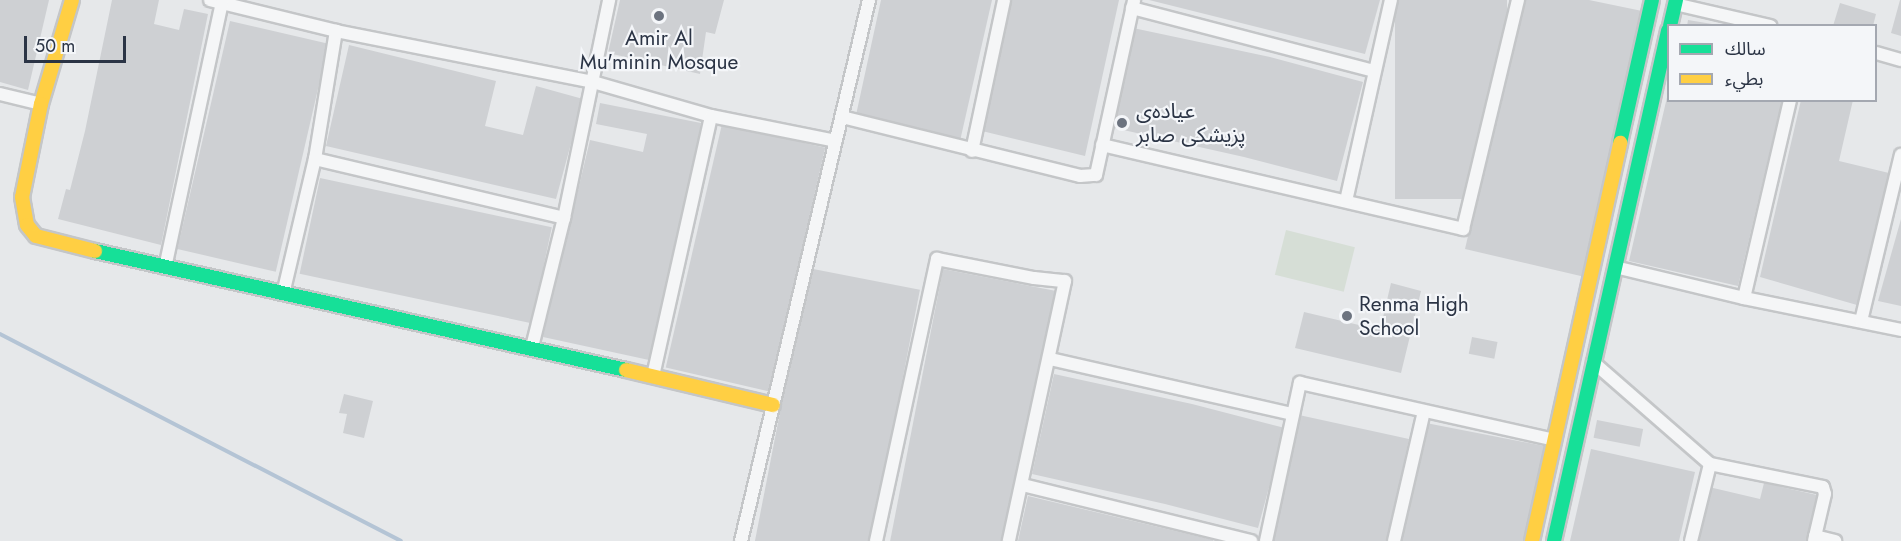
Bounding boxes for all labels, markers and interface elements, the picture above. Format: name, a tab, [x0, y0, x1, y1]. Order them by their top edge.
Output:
marker: Amir Al Mu'minin Mosque	[652, 9, 666, 23]
scale bar	[27, 24, 129, 62]
legend	[1667, 24, 1877, 102]
place label: Amir Al Mu'minin Mosque	[580, 25, 738, 75]
text: 50 m	[35, 33, 75, 59]
text: سالك	[1725, 36, 1766, 62]
text: بطيء	[1725, 66, 1763, 92]
place label: عیادەی پزیشکی صابر	[1136, 98, 1246, 148]
marker: عیادەی پزیشکی صابر	[1113, 114, 1131, 132]
place label: Renma High School	[1359, 291, 1469, 341]
marker: Renma High School	[1340, 309, 1354, 323]

